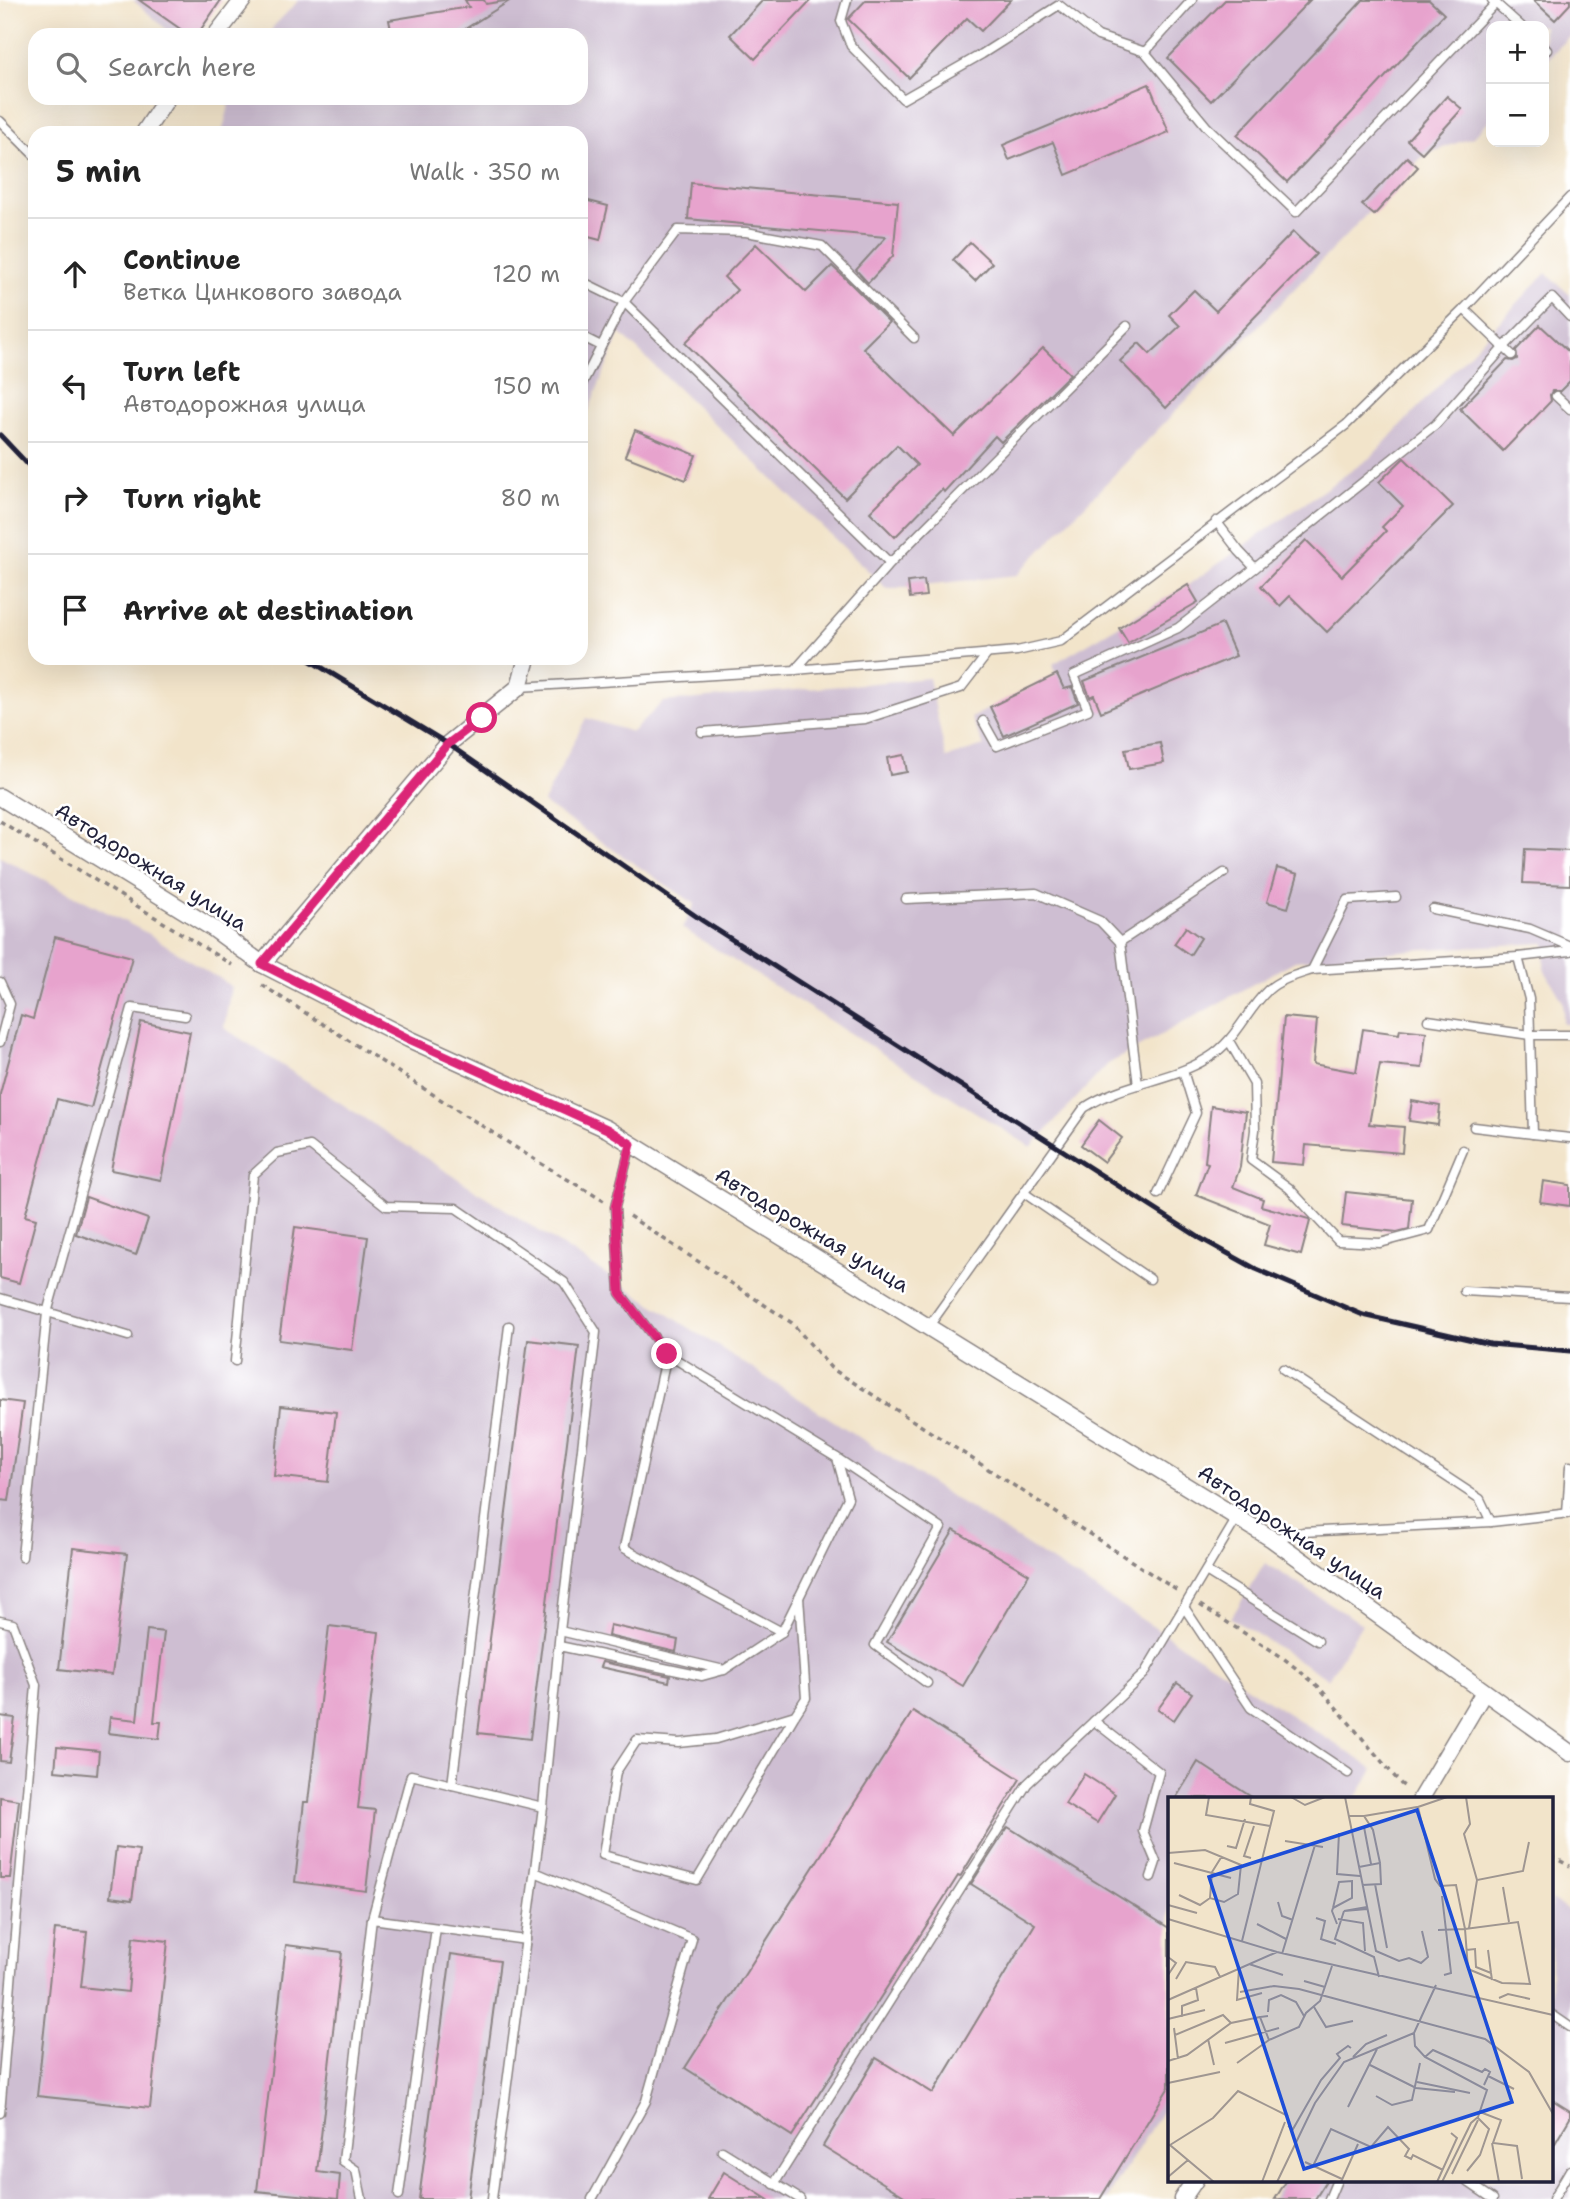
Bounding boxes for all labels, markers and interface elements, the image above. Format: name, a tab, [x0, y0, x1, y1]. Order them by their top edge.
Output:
map controls	[1486, 21, 1549, 147]
button: +	[1486, 21, 1549, 84]
search box	[28, 28, 588, 105]
icon: search	[52, 48, 90, 86]
text: Search here	[108, 49, 257, 84]
button: −	[1486, 84, 1549, 147]
text: 5 min	[56, 151, 141, 192]
text: Walk · 350 m	[409, 157, 560, 187]
text: Continue	[123, 242, 241, 277]
icon: ahead	[56, 255, 94, 293]
text: 120 m	[492, 259, 560, 289]
text: Ветка Цинкового завода	[123, 277, 402, 307]
text: Turn left	[123, 354, 240, 389]
icon: left	[56, 367, 94, 405]
text: 150 m	[493, 371, 560, 401]
text: Автодорожная улица	[123, 389, 366, 419]
icon: right	[56, 479, 94, 517]
text: Turn right	[123, 481, 261, 516]
text: 80 m	[501, 483, 560, 513]
icon: arrive	[56, 591, 94, 629]
text: Arrive at destination	[123, 593, 413, 628]
route start	[466, 702, 497, 733]
street label: Автодорожная улица	[50, 796, 252, 938]
street label: Автодорожная улица	[710, 1161, 914, 1299]
route end	[651, 1338, 682, 1369]
street label: Автодорожная улица	[1192, 1458, 1392, 1606]
inset map	[1168, 1797, 1552, 2182]

